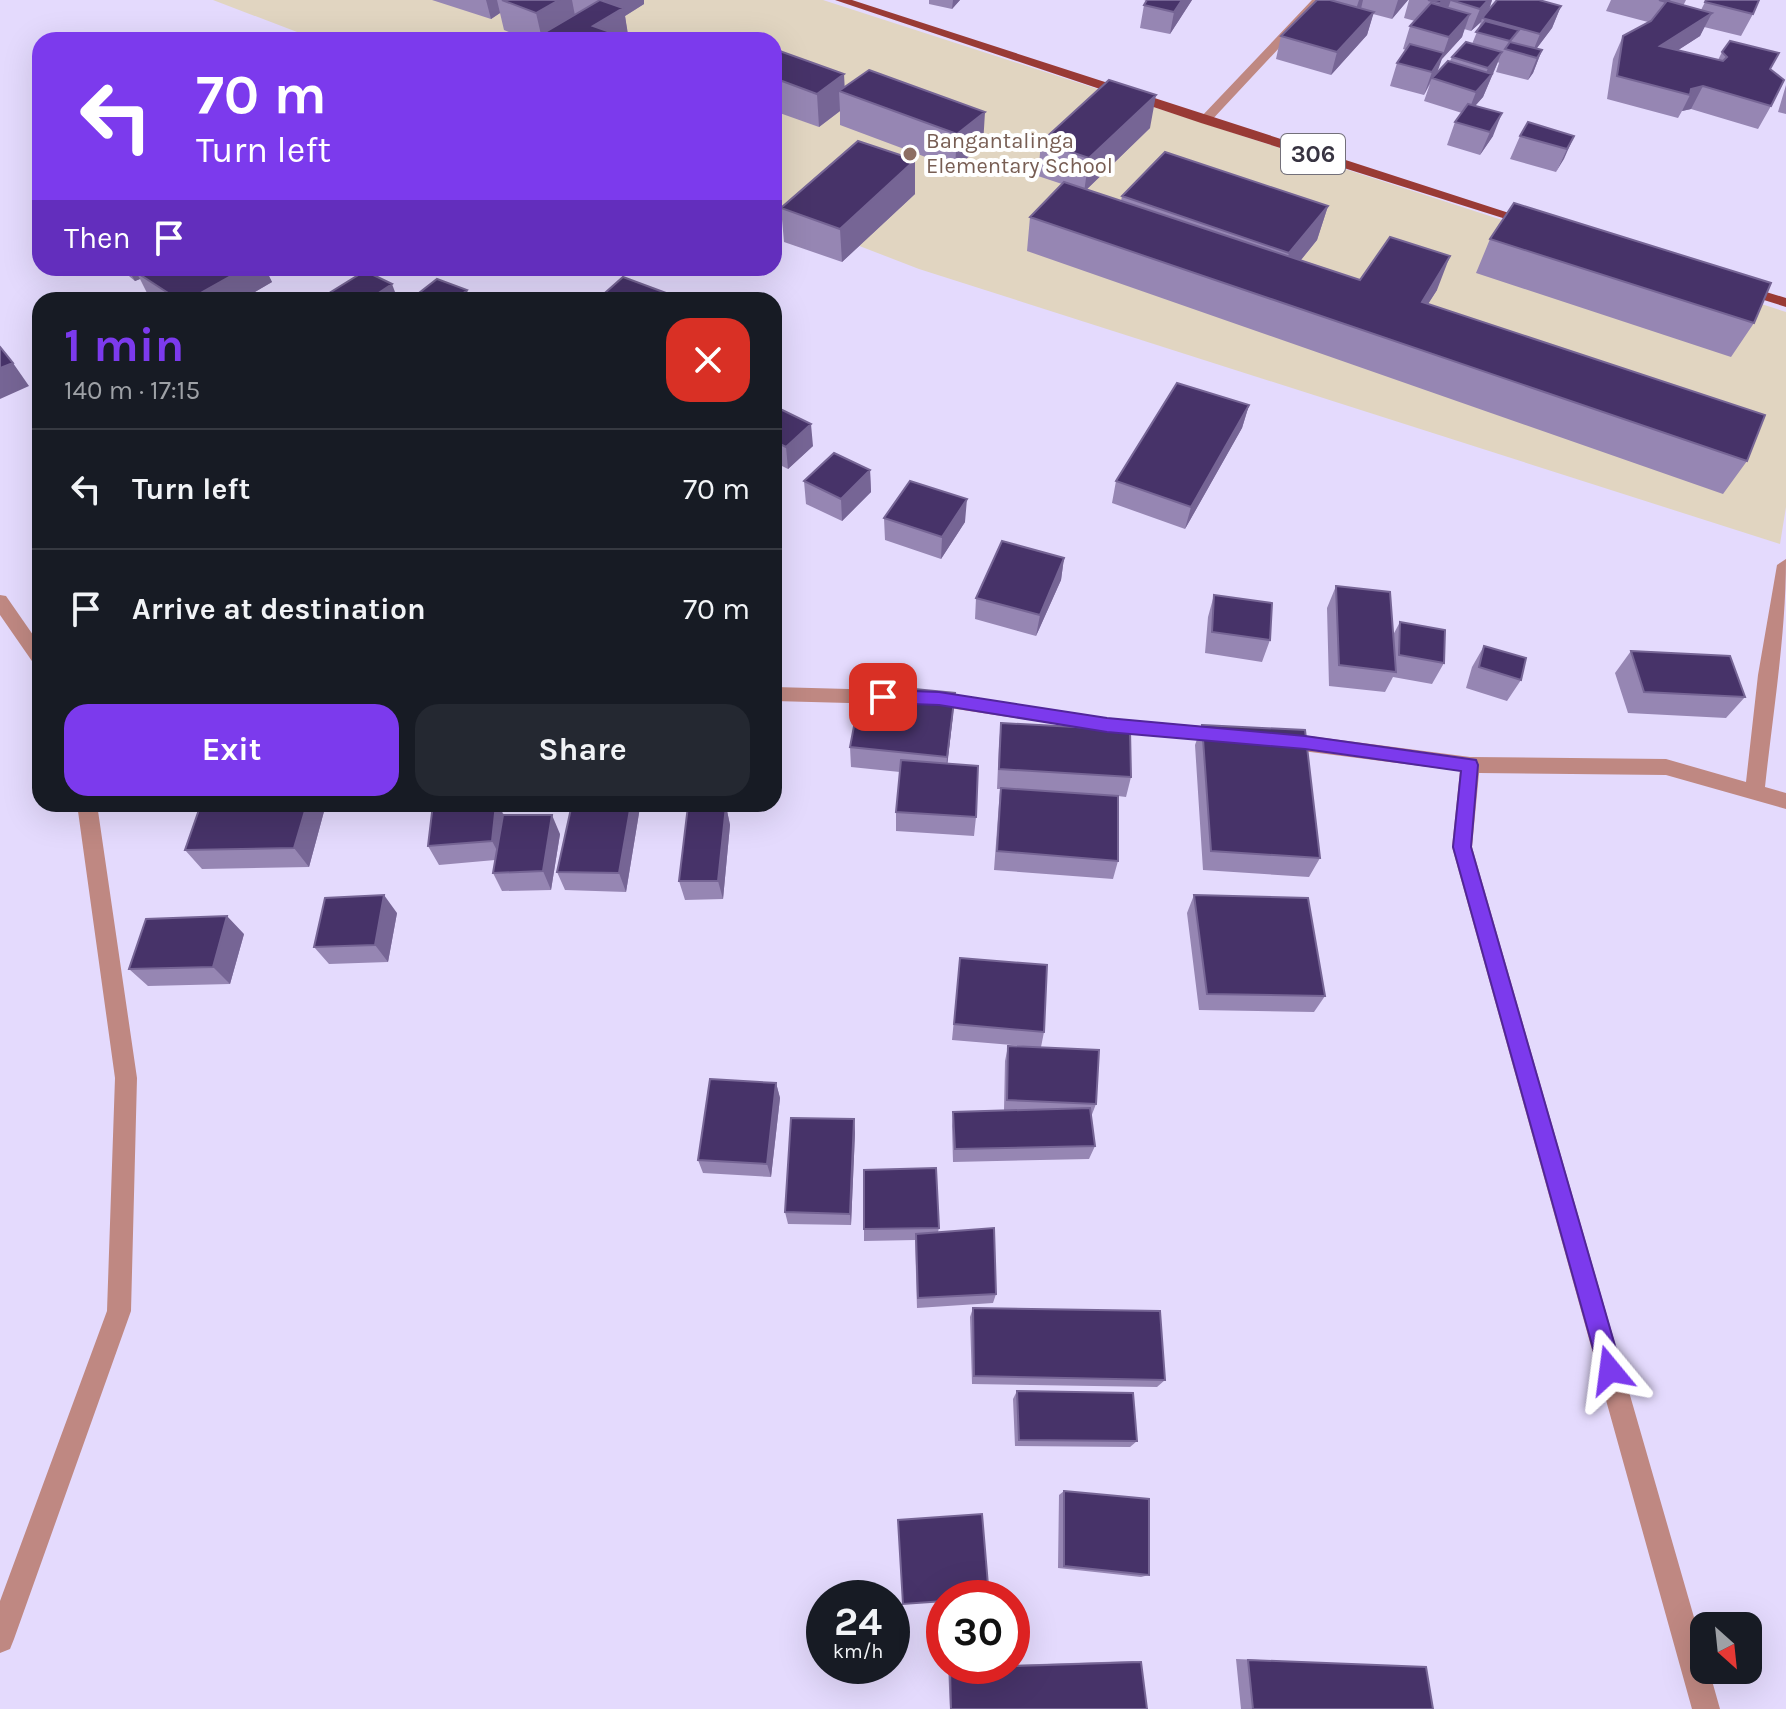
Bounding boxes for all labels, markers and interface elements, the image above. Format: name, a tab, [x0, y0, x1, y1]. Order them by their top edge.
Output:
text: 70 m	[196, 62, 327, 127]
icon: left	[64, 64, 168, 168]
place label: Bangantalinga Elementary School	[926, 128, 1113, 179]
text: Turn left	[196, 129, 331, 171]
road number: 306	[1281, 134, 1345, 174]
marker: Bangantalinga Elementary School	[901, 145, 919, 163]
icon: arrive	[147, 216, 191, 260]
text: Then	[64, 220, 131, 256]
text: 1 min	[64, 317, 184, 373]
button: close	[666, 318, 750, 402]
text: 140 m · 17:15	[64, 375, 200, 406]
icon: left	[64, 467, 108, 511]
text: Turn left	[132, 471, 250, 507]
text: 70 m	[683, 471, 750, 507]
icon: arrive	[64, 587, 108, 631]
text: Arrive at destination	[132, 591, 426, 627]
text: 70 m	[683, 591, 750, 627]
pin	[849, 663, 917, 731]
icon: arrive	[861, 675, 905, 719]
button: Exit	[64, 704, 399, 796]
button: Share	[415, 704, 750, 796]
position arrow	[1568, 1328, 1652, 1412]
speed limit sign: 30	[926, 1580, 1030, 1684]
text: 24	[834, 1598, 882, 1645]
north arrow	[1690, 1612, 1762, 1684]
map controls	[1690, 1612, 1762, 1684]
text: km/h	[833, 1640, 883, 1663]

